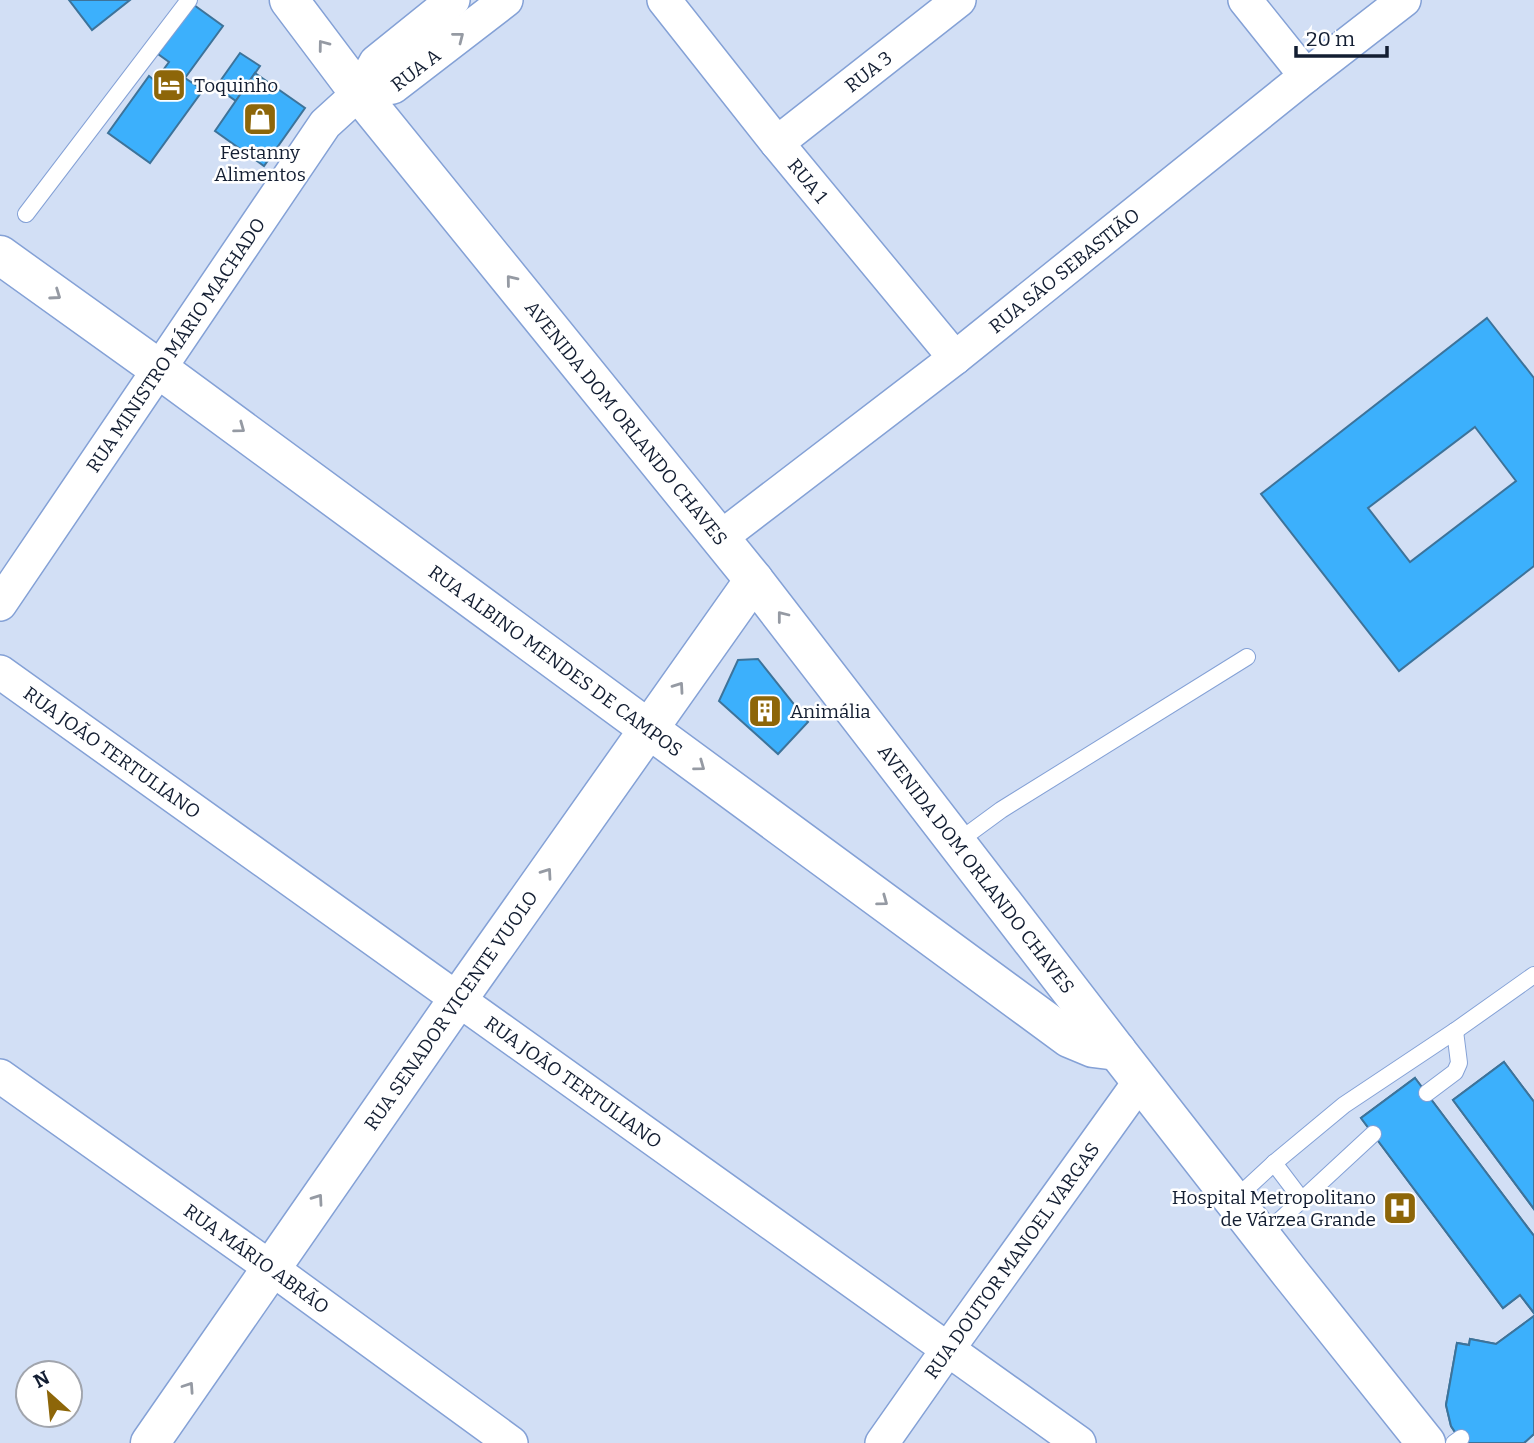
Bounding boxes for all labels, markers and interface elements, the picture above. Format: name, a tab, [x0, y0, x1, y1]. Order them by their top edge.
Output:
scale bar	[1296, 14, 1387, 58]
text: 20 m	[1306, 26, 1355, 52]
one-way arrow	[451, 32, 464, 45]
one-way arrow	[318, 40, 331, 53]
street label: RUA A	[387, 43, 446, 96]
street label: RUA 3	[840, 46, 897, 97]
hotel icon: Toquinho	[150, 66, 188, 104]
place label: Toquinho	[194, 74, 278, 97]
shop icon: Festanny Alimentos	[241, 100, 279, 138]
place label: Festanny Alimentos	[214, 141, 306, 186]
street label: RUA 1	[783, 154, 833, 208]
street label: RUA SÃO SEBASTIÃO	[985, 203, 1144, 338]
street label: RUA MINISTRO MÁRIO MACHADO	[82, 213, 270, 477]
one-way arrow	[506, 275, 519, 287]
one-way arrow	[48, 287, 61, 299]
street label: AVENIDA DOM ORLANDO CHAVES	[520, 296, 732, 550]
one-way arrow	[232, 420, 245, 432]
street label: RUA ALBINO MENDES DE CAMPOS	[424, 560, 687, 762]
one-way arrow	[777, 611, 790, 624]
street label: RUA JOÃO TERTULIANO	[19, 682, 205, 824]
one-way arrow	[671, 682, 683, 695]
building icon: Animália	[746, 692, 784, 730]
place label: Animália	[790, 700, 871, 723]
street label: AVENIDA DOM ORLANDO CHAVES	[873, 740, 1079, 998]
one-way arrow	[692, 758, 704, 770]
one-way arrow	[539, 868, 551, 881]
street label: RUA SENADOR VICENTE VUOLO	[360, 886, 543, 1135]
one-way arrow	[875, 893, 888, 905]
street label: RUA JOÃO TERTULIANO	[480, 1011, 666, 1153]
street label: RUA DOUTOR MANOEL VARGAS	[920, 1138, 1104, 1383]
place label: Hospital Metropolitano de Várzea Grande	[1172, 1186, 1376, 1231]
hospital icon: Hospital Metropolitano de Várzea Grande	[1381, 1189, 1419, 1227]
one-way arrow	[310, 1194, 323, 1207]
street label: RUA MÁRIO ABRÃO	[179, 1199, 334, 1319]
north arrow	[14, 1359, 84, 1429]
text: N	[30, 1366, 54, 1393]
one-way arrow	[181, 1382, 193, 1395]

